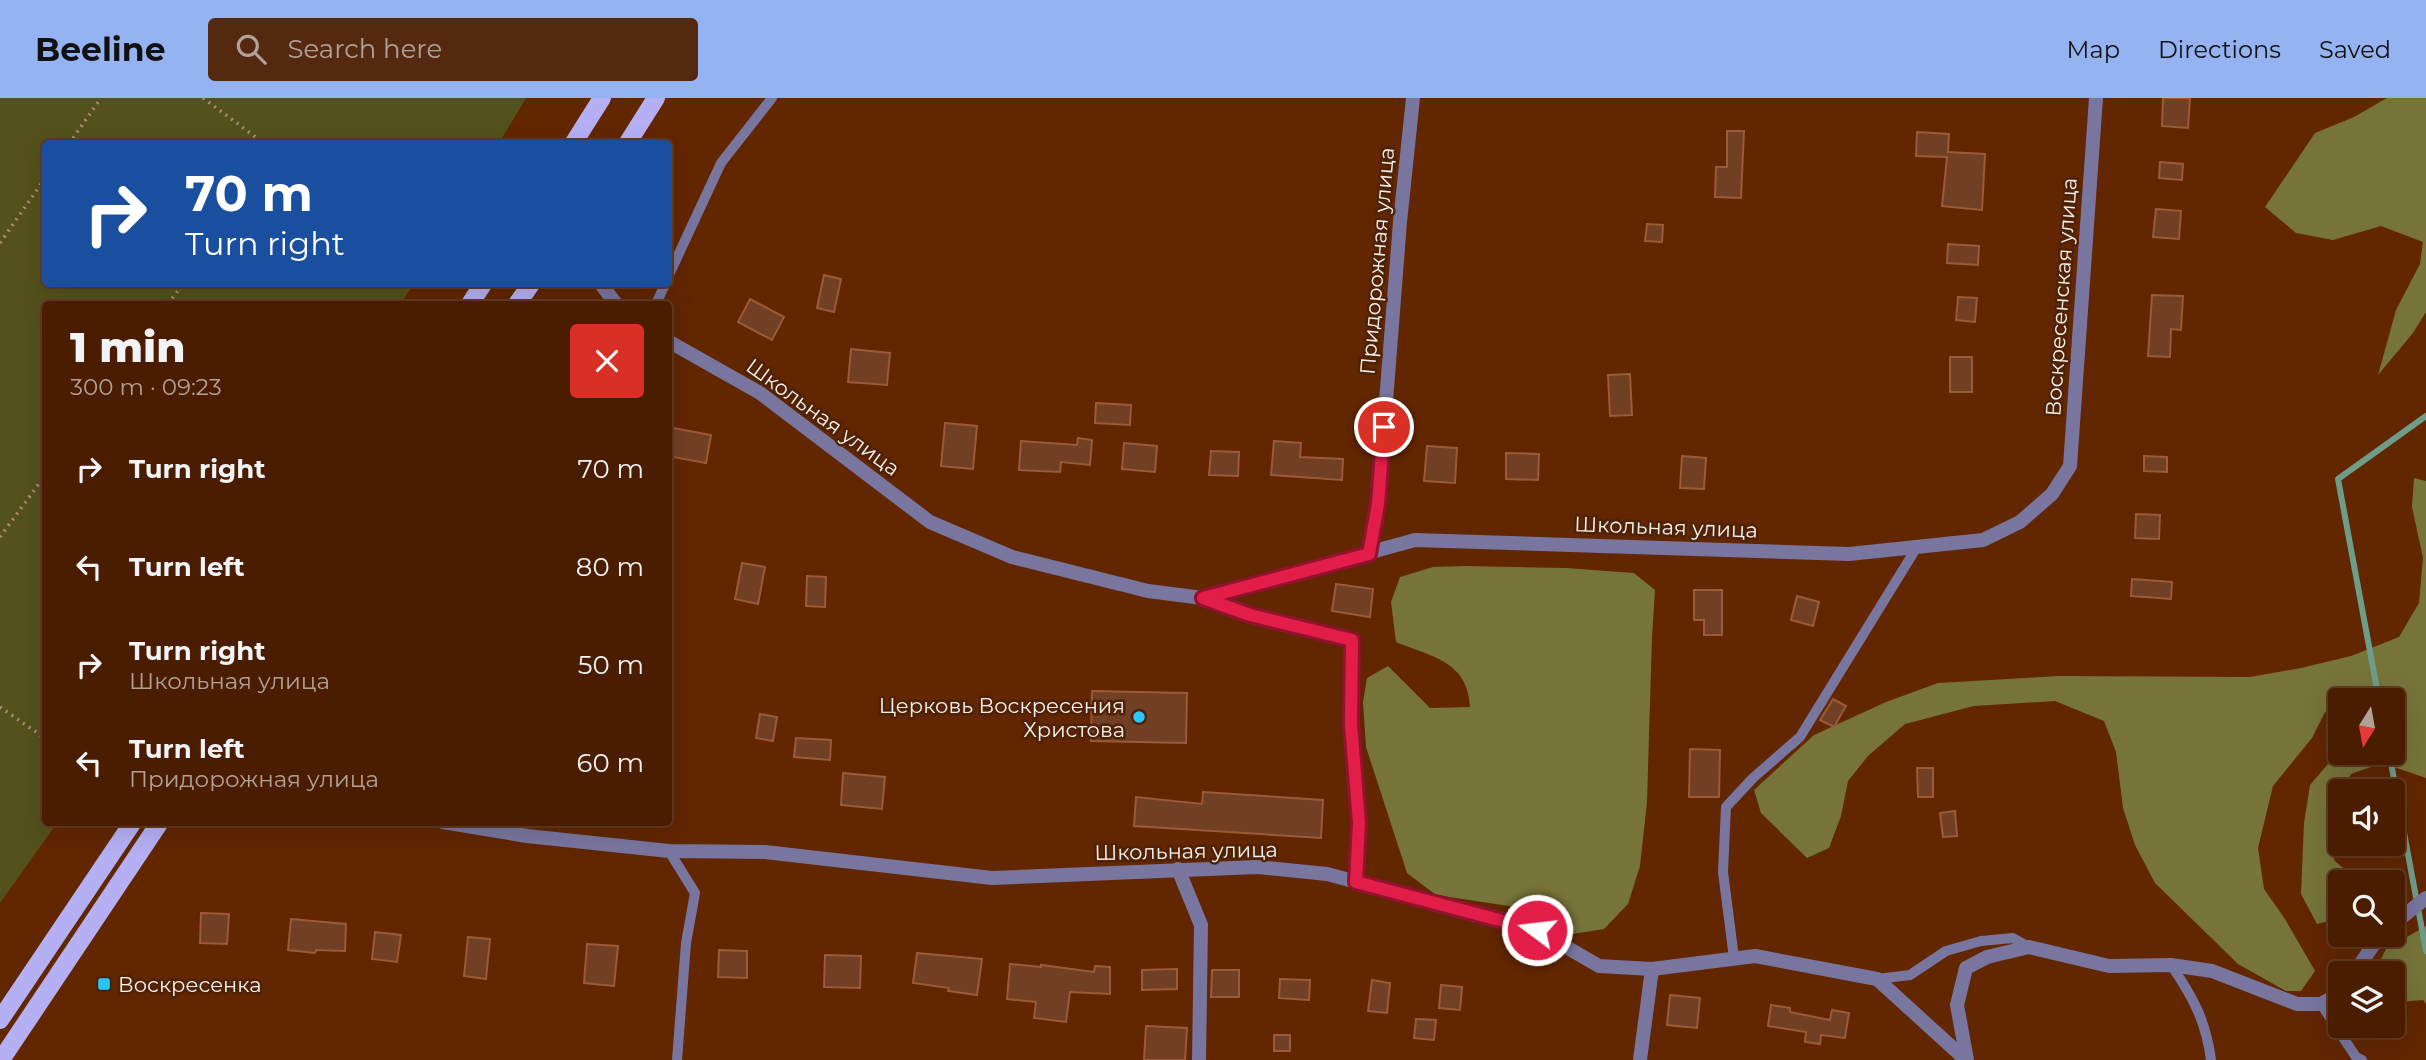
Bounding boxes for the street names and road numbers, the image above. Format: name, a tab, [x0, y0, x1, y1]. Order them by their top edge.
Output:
street label: Придорожная улица	[1355, 146, 1399, 376]
street label: Воскресенская улица	[2040, 177, 2082, 417]
street label: Школьная улица	[741, 353, 905, 481]
street label: Школьная улица	[1574, 511, 1758, 543]
street label: Школьная улица	[1094, 837, 1278, 865]

